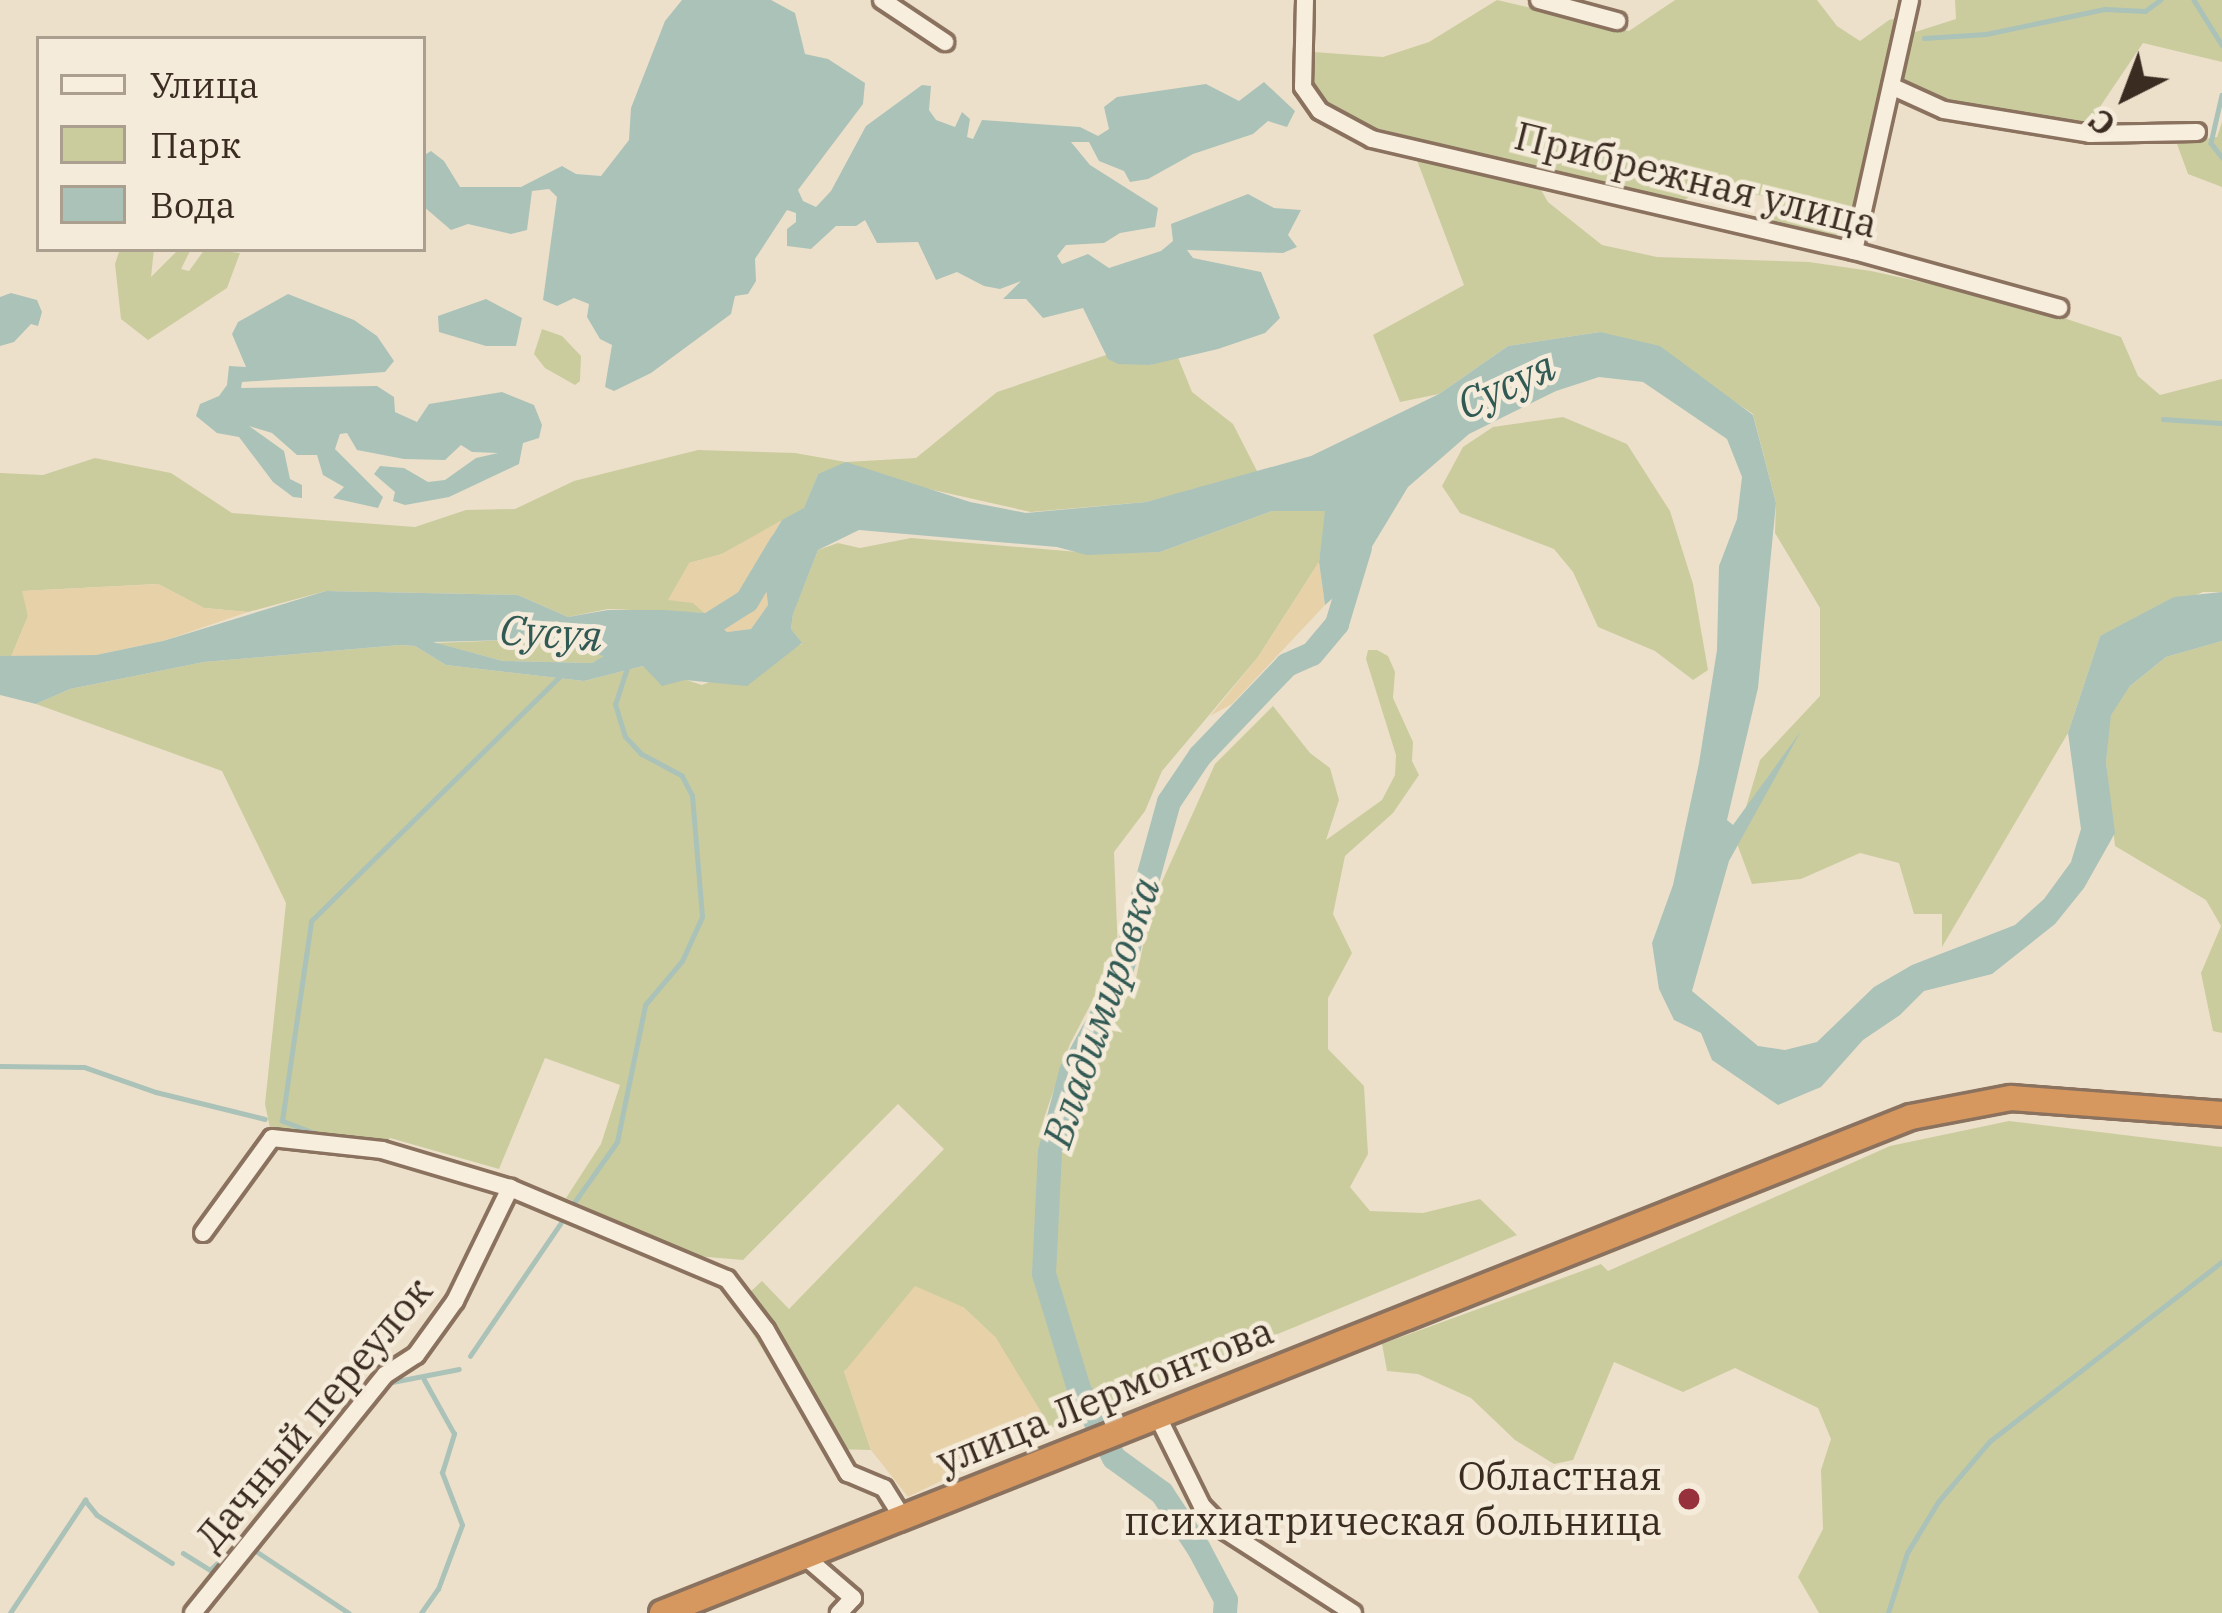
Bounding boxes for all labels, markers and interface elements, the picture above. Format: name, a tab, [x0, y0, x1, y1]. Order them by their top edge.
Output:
legend	[36, 36, 426, 252]
north arrow	[2066, 36, 2186, 156]
text: Улица	[150, 61, 259, 108]
text: С	[2079, 100, 2124, 146]
street label: Прибрежная улица	[1510, 112, 1882, 248]
text: Парк	[150, 121, 241, 168]
text: Вода	[150, 181, 235, 228]
water label: Сусуя	[1449, 340, 1563, 430]
water label: Сусуя	[498, 604, 604, 662]
water label: Владимировка	[1031, 871, 1171, 1153]
street label: Дачный переулок	[186, 1268, 442, 1560]
street label: улица Лермонтова	[930, 1307, 1280, 1485]
place label: Областная психиатрическая больница	[1124, 1454, 1662, 1545]
marker: Областная психиатрическая больница	[1673, 1483, 1705, 1515]

